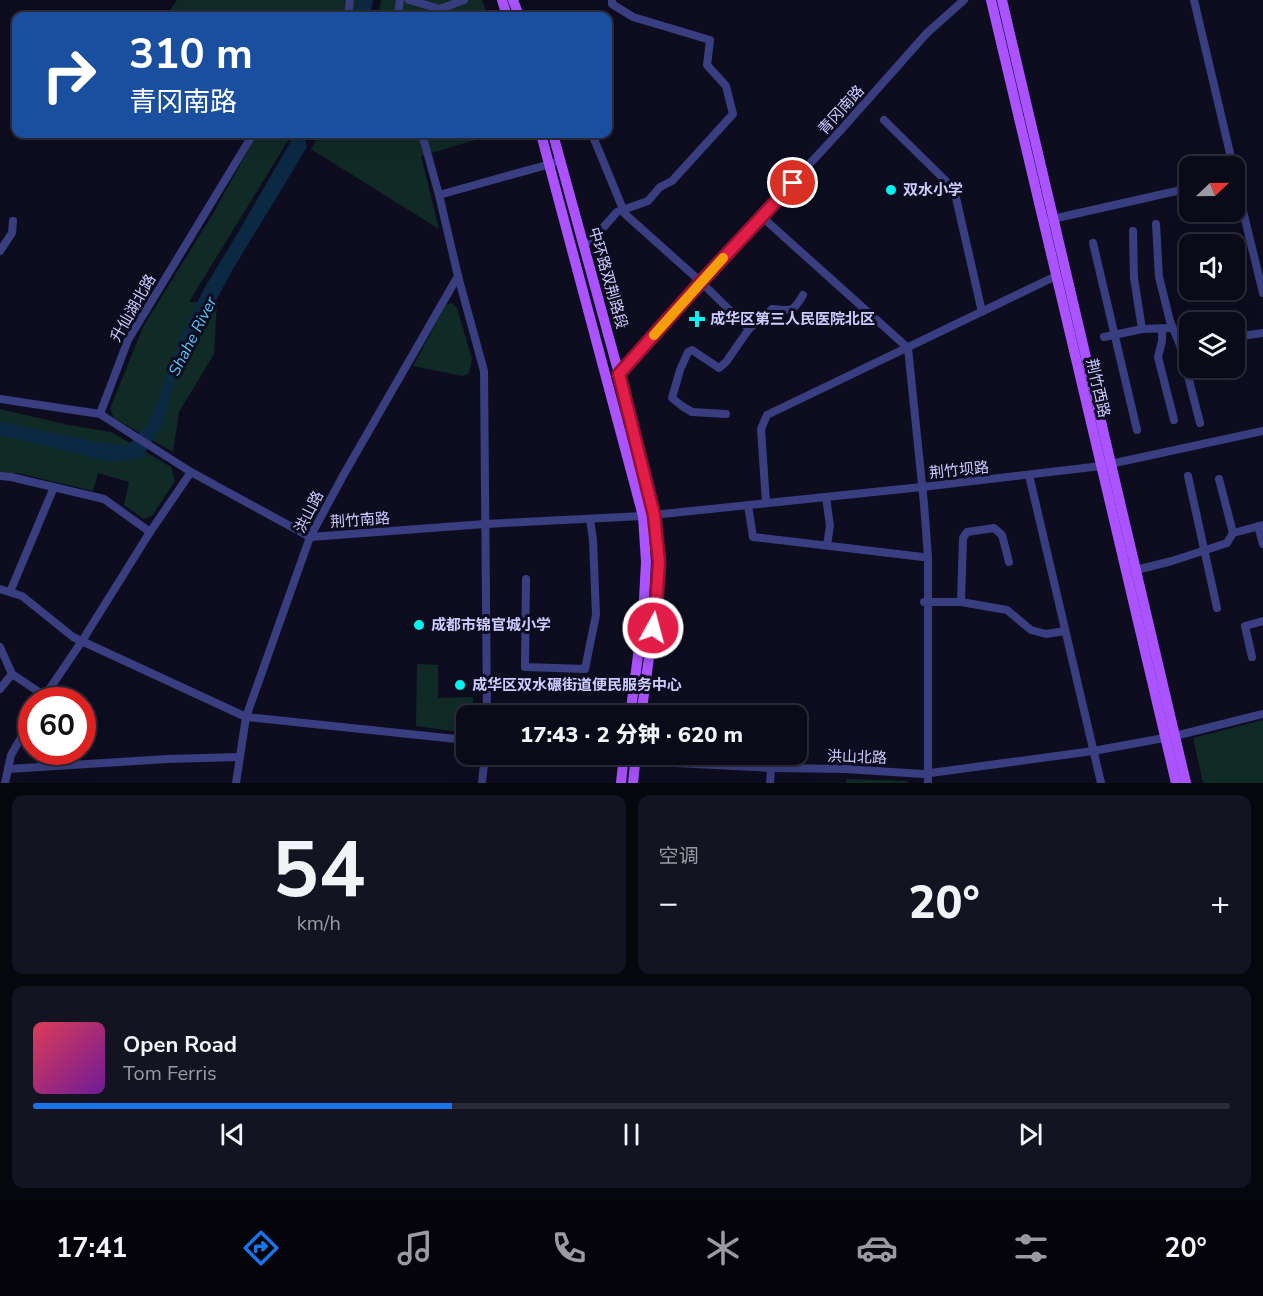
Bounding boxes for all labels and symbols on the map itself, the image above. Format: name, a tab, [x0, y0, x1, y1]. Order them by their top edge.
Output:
street label: 青冈南路	[813, 81, 869, 139]
north arrow	[1179, 156, 1245, 222]
pin	[767, 157, 818, 208]
place label: 双水小学	[903, 180, 963, 200]
marker: 双水小学	[884, 183, 898, 197]
street label: 中环路双荆路段	[584, 225, 632, 331]
street label: 升仙湖北路	[106, 271, 160, 345]
water label: Shahe River	[164, 292, 223, 380]
place label: 成华区第三人民医院北区	[710, 309, 875, 329]
marker: 成华区第三人民医院北区	[688, 310, 706, 328]
street label: 荆竹西路	[1082, 357, 1114, 419]
street label: 荆竹坝路	[928, 457, 990, 483]
street label: 洪山路	[290, 487, 328, 537]
street label: 荆竹南路	[329, 508, 391, 532]
position arrow	[621, 596, 685, 660]
place label: 成都市锦官城小学	[431, 615, 551, 635]
marker: 成都市锦官城小学	[412, 618, 426, 632]
place label: 成华区双水碾街道便民服务中心	[472, 675, 682, 695]
marker: 成华区双水碾街道便民服务中心	[453, 678, 467, 692]
speed limit sign: 60	[18, 687, 96, 765]
street label: 洪山北路	[827, 746, 887, 768]

